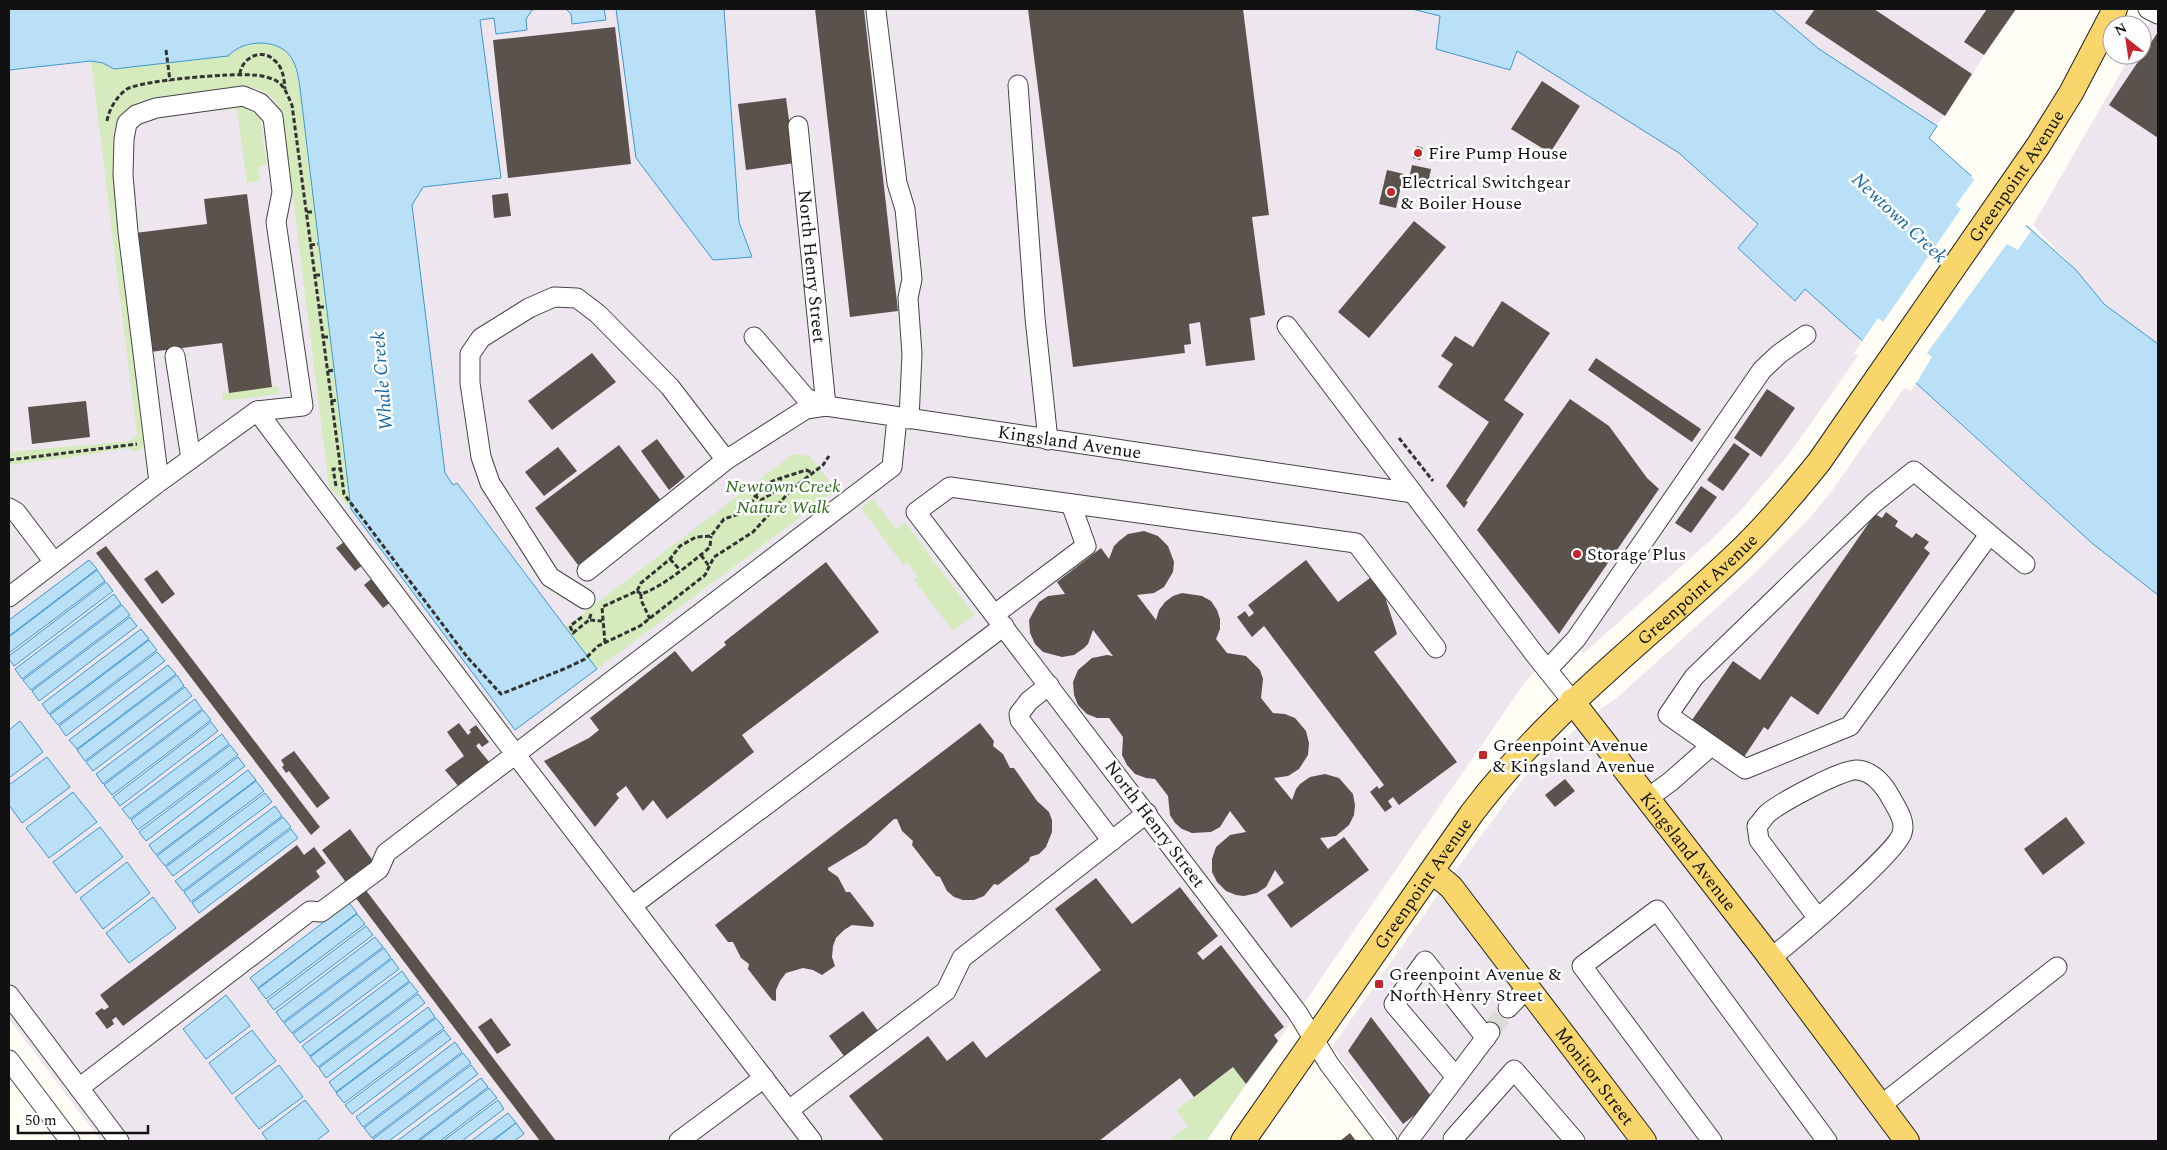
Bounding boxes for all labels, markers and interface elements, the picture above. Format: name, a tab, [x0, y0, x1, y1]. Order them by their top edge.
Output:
north arrow	[2102, 15, 2152, 65]
text: N	[2111, 17, 2131, 41]
street label: Greenpoint Avenue	[1962, 105, 2071, 248]
place label: Fire Pump House	[1428, 140, 1568, 167]
marker: Fire Pump House	[1412, 147, 1424, 159]
water label: Newtown Creek	[1845, 166, 1954, 270]
place label: Electrical Switchgear & Boiler House	[1401, 169, 1571, 217]
marker: Electrical Switchgear & Boiler House	[1385, 186, 1397, 198]
street label: North Henry Street	[790, 188, 833, 344]
water label: Whale Creek	[364, 330, 401, 432]
street label: Kingsland Avenue	[996, 419, 1143, 467]
park label: Newtown Creek Nature Walk	[725, 473, 841, 521]
street label: Greenpoint Avenue	[1631, 528, 1764, 652]
place label: Storage Plus	[1587, 541, 1686, 568]
marker: Storage Plus	[1571, 548, 1583, 560]
place label: Greenpoint Avenue & Kingsland Avenue	[1493, 732, 1655, 780]
marker: Greenpoint Avenue & Kingsland Avenue	[1477, 749, 1489, 761]
street label: North Henry Street	[1098, 755, 1212, 894]
street label: Kingsland Avenue	[1633, 786, 1743, 917]
street label: Greenpoint Avenue	[1368, 812, 1479, 955]
place label: Greenpoint Avenue & North Henry Street	[1389, 961, 1562, 1009]
marker: Greenpoint Avenue & North Henry Street	[1373, 978, 1385, 990]
street label: Monitor Street	[1548, 1021, 1641, 1132]
scale bar	[18, 1102, 148, 1134]
text: 50 m	[25, 1109, 57, 1132]

